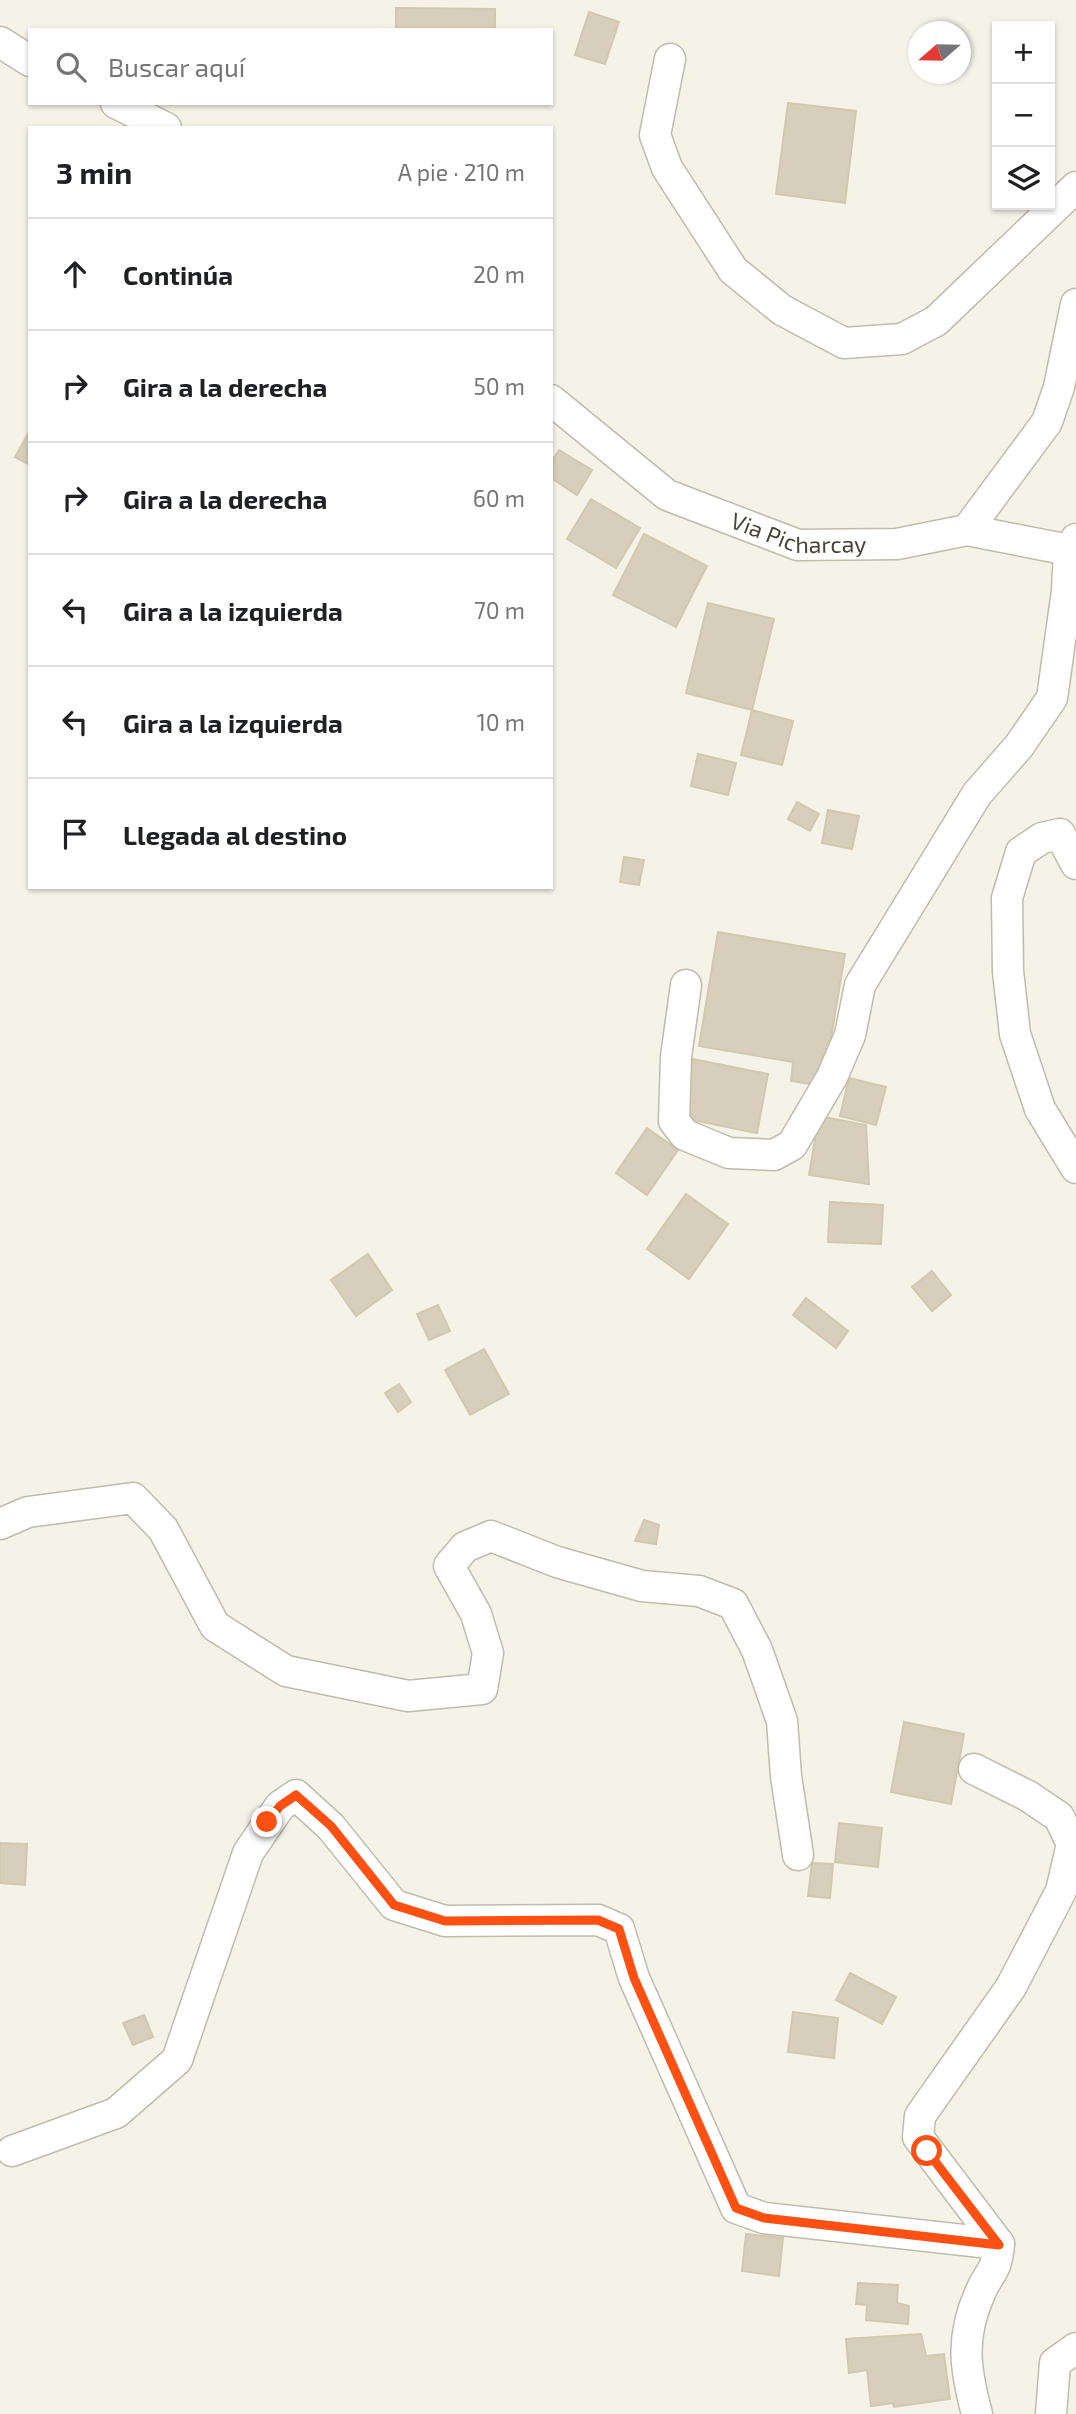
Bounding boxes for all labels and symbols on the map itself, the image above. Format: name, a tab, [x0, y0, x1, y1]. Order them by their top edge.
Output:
north arrow	[908, 21, 971, 84]
street label: Via Picharcay	[727, 506, 867, 558]
route end	[251, 1806, 282, 1837]
route start	[911, 2135, 942, 2166]

